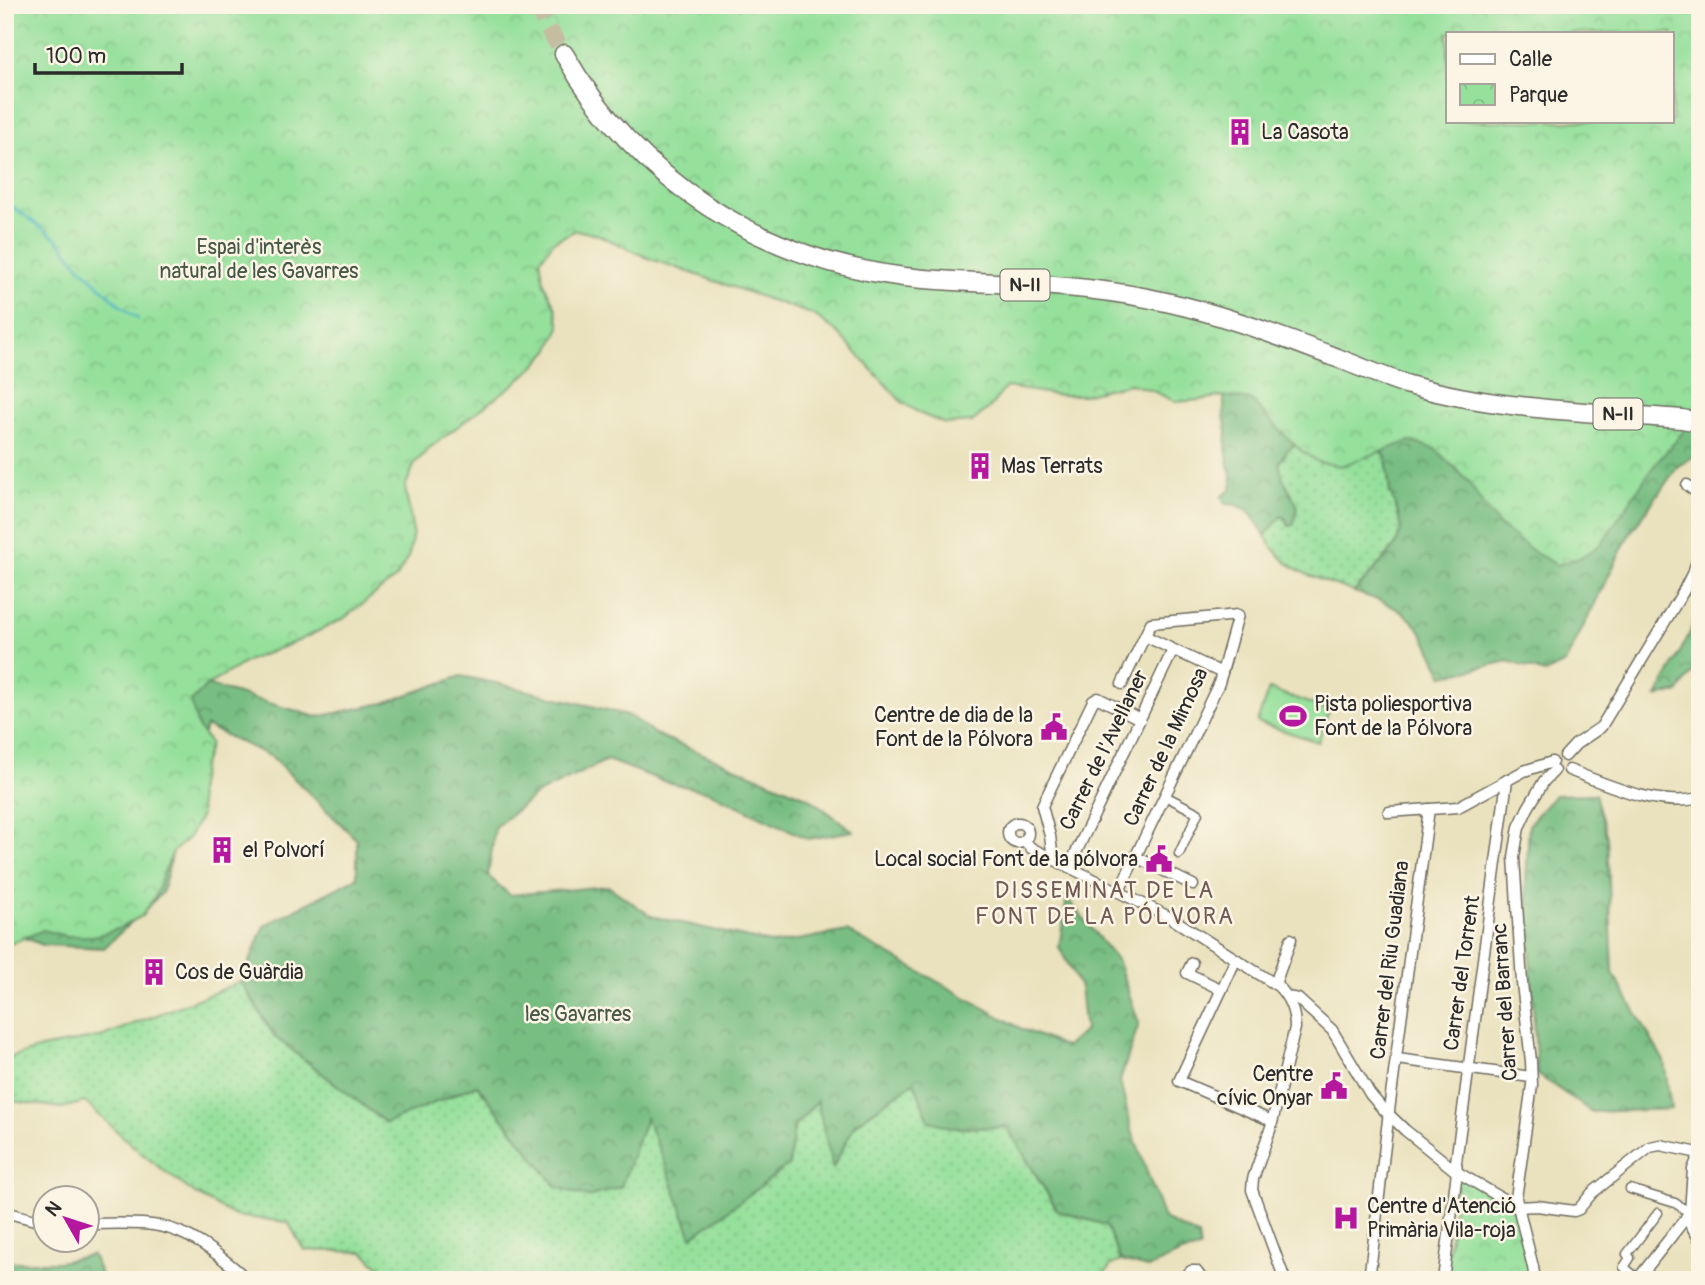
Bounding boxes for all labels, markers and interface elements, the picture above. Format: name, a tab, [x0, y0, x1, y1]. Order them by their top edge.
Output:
scale bar	[35, 32, 182, 76]
legend	[1446, 32, 1674, 122]
text: 100 m	[46, 43, 106, 70]
text: Calle	[1509, 46, 1553, 73]
text: Parque	[1509, 82, 1568, 109]
building icon: La Casota	[1225, 117, 1255, 147]
place label: La Casota	[1261, 119, 1349, 146]
park label: Espai d'interès natural de les Gavarres	[160, 234, 359, 285]
road number: N-II	[1000, 270, 1050, 300]
road number: N-II	[1594, 398, 1642, 430]
building icon: Mas Terrats	[965, 451, 995, 481]
place label: Mas Terrats	[1001, 453, 1103, 480]
street label: Carrer de la Mimosa	[1117, 663, 1215, 831]
street label: Carrer de l'Avellaner	[1053, 665, 1155, 835]
place label: Pista poliesportiva Font de la Pólvora	[1314, 691, 1472, 742]
sports icon: Pista poliesportiva Font de la Pólvora	[1278, 701, 1308, 731]
place label: Centre de dia de la Font de la Pólvora	[874, 702, 1033, 753]
public building icon: Centre de dia de la Font de la Pólvora	[1039, 712, 1069, 742]
building icon: el Polvorí	[207, 835, 237, 865]
place label: el Polvorí	[243, 837, 325, 864]
public building icon: Local social Font de la pólvora	[1144, 844, 1174, 874]
place label: Local social Font de la pólvora	[874, 846, 1138, 873]
street label: Carrer del Riu Guadiana	[1364, 859, 1416, 1061]
district label: DISSEMINAT DE LA FONT DE LA PÓLVORA	[975, 876, 1235, 931]
street label: Carrer del Torrent	[1438, 893, 1486, 1052]
street label: Carrer del Barranc	[1486, 922, 1524, 1082]
building icon: Cos de Guàrdia	[139, 957, 169, 987]
place label: Cos de Guàrdia	[175, 959, 304, 986]
park label: les Gavarres	[525, 1001, 632, 1028]
place label: Centre cívic Onyar	[1217, 1061, 1314, 1112]
public building icon: Centre cívic Onyar	[1319, 1071, 1349, 1101]
north arrow	[32, 1184, 102, 1254]
place label: Centre d'Atenció Primària Vila-roja	[1367, 1193, 1516, 1244]
text: N	[40, 1196, 67, 1221]
hospital icon: Centre d'Atenció Primària Vila-roja	[1331, 1203, 1361, 1233]

